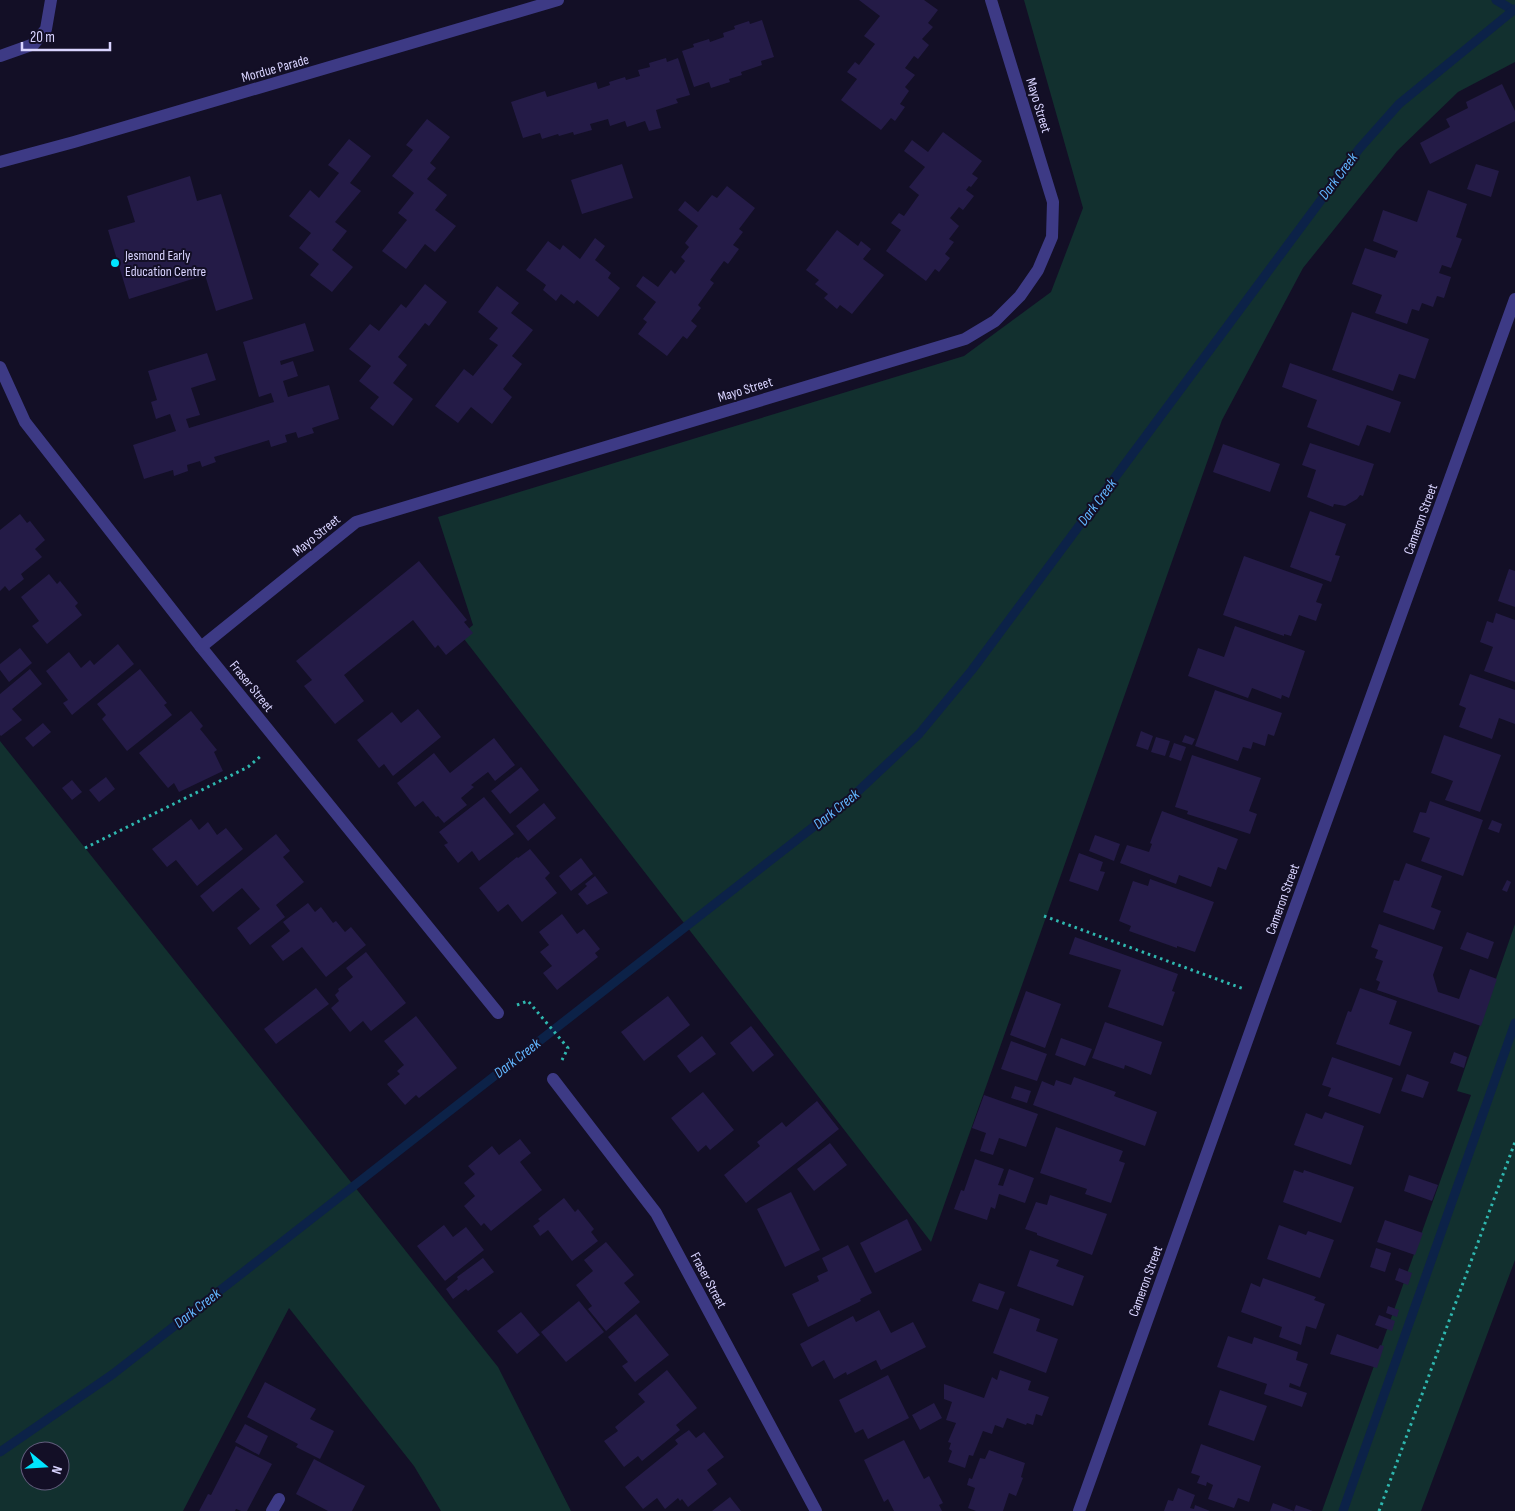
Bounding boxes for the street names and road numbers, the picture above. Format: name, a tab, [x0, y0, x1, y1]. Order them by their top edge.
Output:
street label: Mordue Parade	[240, 51, 311, 86]
street label: Mayo Street	[1022, 76, 1055, 135]
street label: Mayo Street	[716, 373, 775, 406]
street label: Cameron Street	[1400, 482, 1441, 557]
street label: Mayo Street	[289, 511, 344, 560]
street label: Fraser Street	[226, 657, 277, 715]
street label: Cameron Street	[1262, 862, 1303, 937]
street label: Cameron Street	[1125, 1244, 1166, 1319]
street label: Fraser Street	[687, 1249, 730, 1311]

